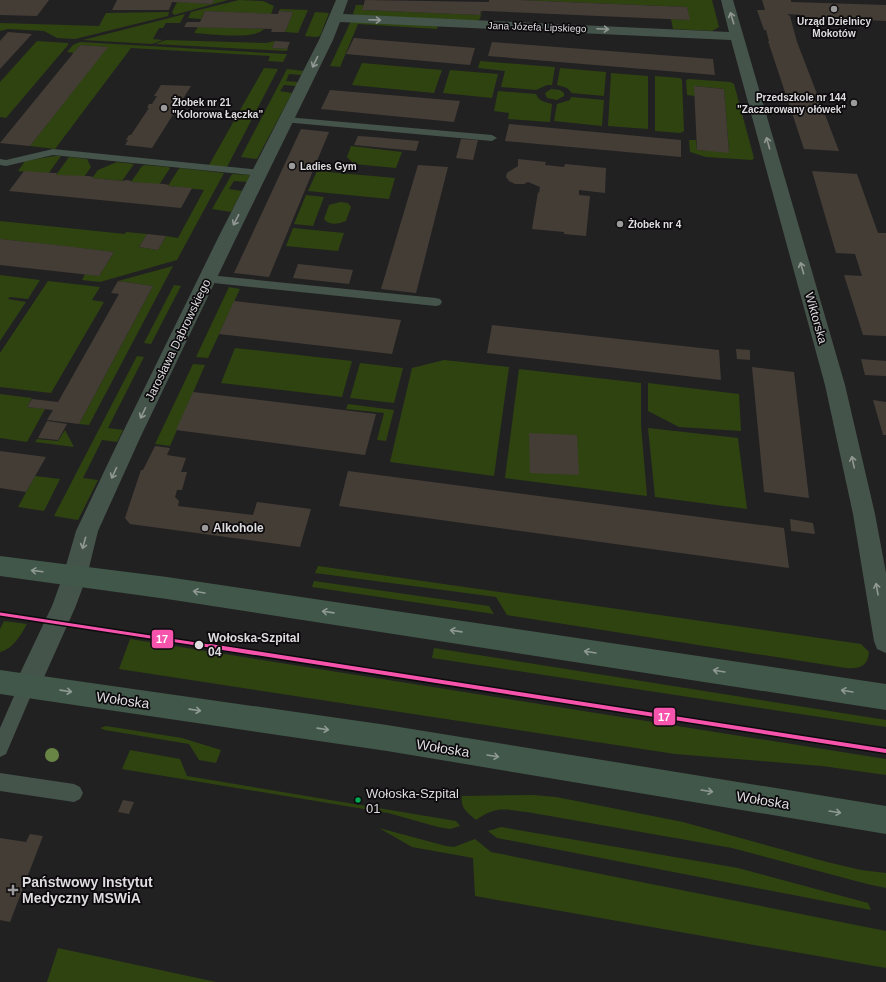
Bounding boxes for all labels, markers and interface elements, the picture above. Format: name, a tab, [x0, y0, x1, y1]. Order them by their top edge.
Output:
marker: Urząd Dzielnicy Mokotów	[829, 4, 839, 14]
one-way arrow	[728, 12, 735, 25]
one-way arrow	[368, 16, 381, 24]
place label: Urząd Dzielnicy Mokotów	[797, 16, 871, 39]
street label: Jana Józefa Lipskiego	[487, 20, 587, 34]
one-way arrow	[596, 26, 609, 33]
one-way arrow	[311, 56, 318, 68]
place label: Przedszkole nr 144 "Zaczarowany ołówek"	[737, 92, 846, 115]
place label: Żłobek nr 21 "Kolorowa Łączka"	[172, 96, 263, 120]
marker: Przedszkole nr 144 "Zaczarowany ołówek"	[849, 98, 859, 108]
marker: Żłobek nr 21 "Kolorowa Łączka"	[159, 103, 169, 113]
one-way arrow	[764, 136, 771, 149]
marker: Ladies Gym	[287, 161, 297, 171]
place label: Ladies Gym	[300, 161, 357, 172]
one-way arrow	[232, 214, 240, 226]
place label: Żłobek nr 4	[628, 218, 682, 230]
marker: Żłobek nr 4	[615, 219, 625, 229]
one-way arrow	[798, 262, 805, 275]
street label: Jarosława Dąbrowskiego	[142, 277, 214, 403]
street label: Wiktorska	[802, 291, 830, 346]
one-way arrow	[139, 406, 146, 418]
one-way arrow	[848, 455, 856, 468]
one-way arrow	[110, 467, 117, 479]
place label: Alkohole	[213, 521, 264, 535]
marker: Alkohole	[200, 523, 210, 533]
one-way arrow	[80, 536, 87, 549]
one-way arrow	[31, 567, 44, 575]
one-way arrow	[873, 583, 881, 596]
one-way arrow	[193, 588, 206, 596]
one-way arrow	[322, 608, 335, 616]
one-way arrow	[450, 627, 463, 635]
line badge: 17	[151, 629, 174, 649]
place label: Wołoska-Szpital 04	[208, 631, 300, 659]
text: 17	[156, 633, 168, 645]
marker: Wołoska-Szpital 04	[193, 639, 205, 651]
one-way arrow	[584, 647, 597, 655]
one-way arrow	[713, 667, 726, 675]
one-way arrow	[59, 687, 72, 695]
one-way arrow	[841, 687, 854, 695]
street label: Wołoska	[95, 688, 151, 712]
one-way arrow	[188, 706, 201, 714]
line badge: 17	[653, 707, 676, 726]
text: 17	[658, 711, 670, 723]
one-way arrow	[316, 725, 329, 733]
street label: Wołoska	[415, 736, 471, 760]
one-way arrow	[486, 752, 499, 760]
place label: Wołoska-Szpital 01	[366, 786, 459, 816]
one-way arrow	[700, 787, 713, 795]
street label: Wołoska	[735, 788, 791, 812]
marker: Wołoska-Szpital 01	[353, 795, 363, 805]
one-way arrow	[828, 808, 841, 816]
place label: Państwowy Instytut Medyczny MSWiA	[22, 874, 153, 906]
marker: Państwowy Instytut Medyczny MSWiA	[7, 884, 19, 896]

